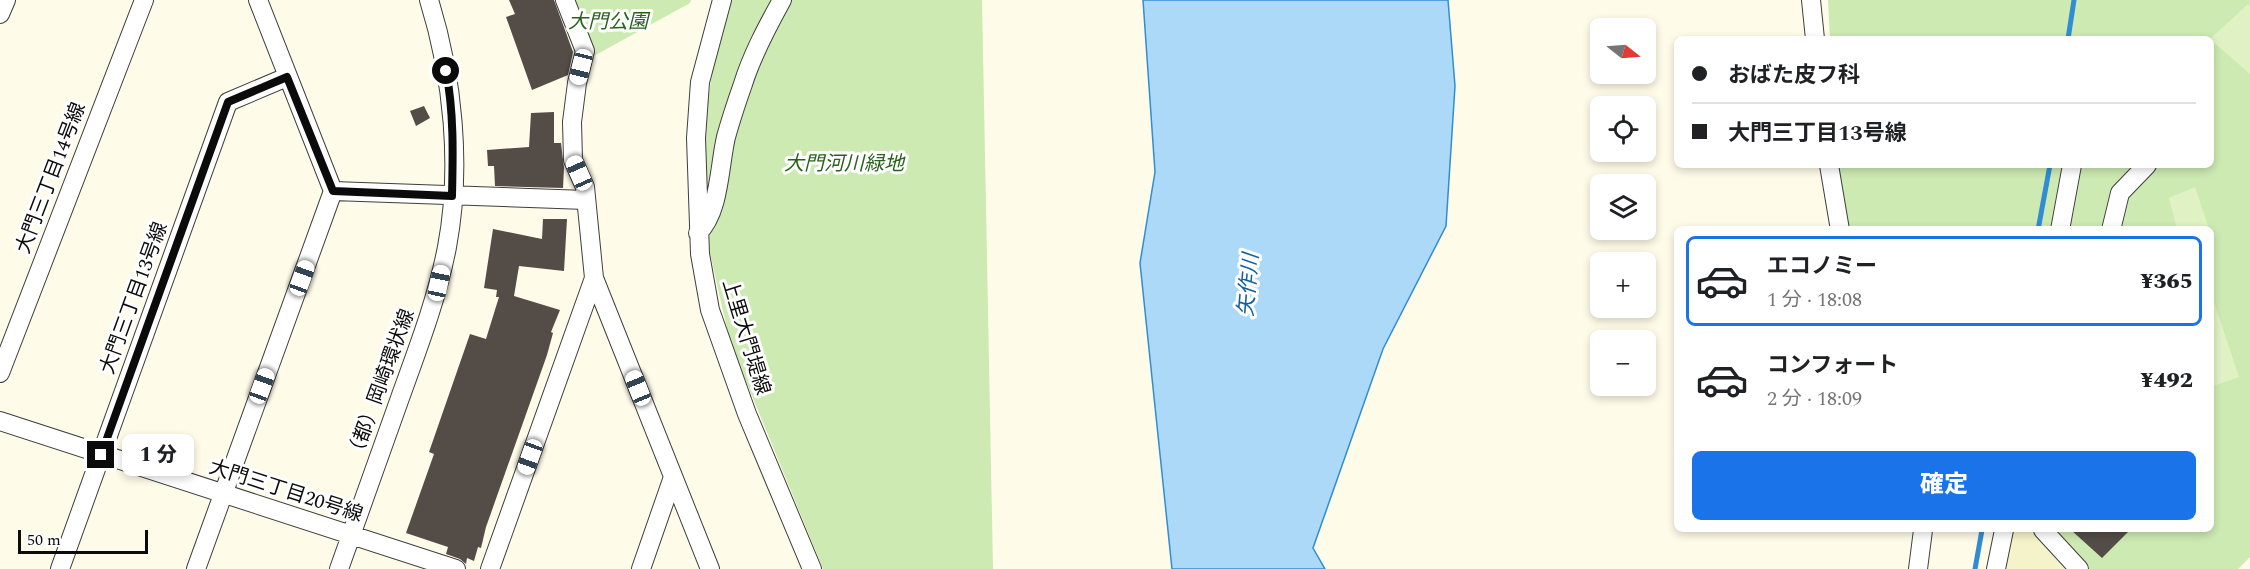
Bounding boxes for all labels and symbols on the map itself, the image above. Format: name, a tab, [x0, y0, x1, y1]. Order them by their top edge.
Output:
park label: 大門公園	[568, 7, 651, 37]
north arrow	[1590, 18, 1656, 84]
car	[568, 47, 594, 87]
route start	[432, 57, 459, 84]
street label: 大門三丁目14号線	[8, 98, 94, 258]
park label: 大門河川緑地	[784, 149, 906, 179]
car	[563, 153, 595, 193]
street label: 大門三丁目13号線	[93, 218, 175, 378]
water label: 矢作川	[1230, 250, 1268, 318]
car	[287, 258, 317, 298]
car	[426, 264, 452, 302]
street label: 上里大門堤線	[714, 275, 778, 399]
street label: （都）岡崎環状線	[340, 305, 422, 465]
car	[247, 366, 277, 406]
car	[623, 368, 653, 408]
callout: 1 分	[122, 434, 194, 476]
car	[515, 437, 545, 477]
route end	[87, 441, 114, 468]
street label: 大門三丁目20号線	[205, 452, 367, 530]
scale bar	[18, 527, 148, 554]

